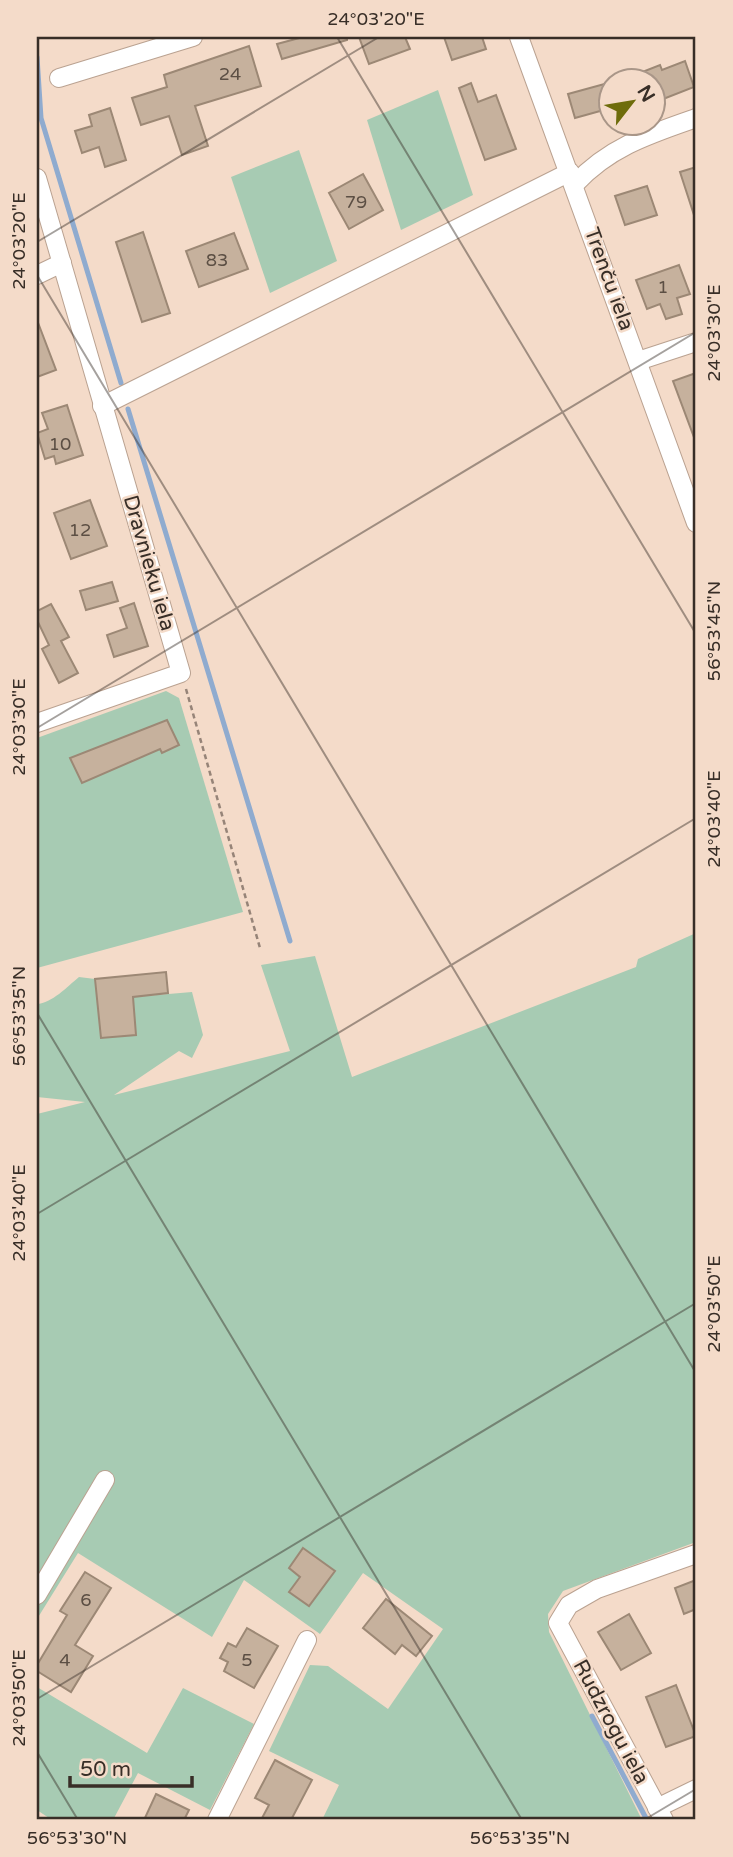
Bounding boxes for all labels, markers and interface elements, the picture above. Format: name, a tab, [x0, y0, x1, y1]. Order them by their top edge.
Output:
text: 24°03'20"E	[327, 8, 425, 30]
house number: 24	[219, 63, 241, 85]
north arrow	[596, 66, 666, 136]
text: N	[632, 82, 659, 106]
house number: 79	[345, 191, 367, 213]
text: 24°03'20"E	[8, 192, 30, 290]
street label: Trenču iela	[579, 224, 639, 334]
house number: 83	[206, 249, 228, 271]
house number: 1	[657, 276, 669, 298]
text: 24°03'30"E	[703, 284, 725, 382]
house number: 10	[49, 433, 71, 455]
street label: Dravnieku iela	[118, 492, 180, 634]
house number: 12	[69, 519, 91, 541]
text: 56°53'45"N	[703, 581, 725, 681]
text: 24°03'30"E	[8, 678, 30, 776]
text: 24°03'40"E	[703, 770, 725, 868]
text: 56°53'35"N	[8, 966, 30, 1066]
text: 24°03'40"E	[8, 1164, 30, 1262]
text: 24°03'50"E	[703, 1255, 725, 1353]
house number: 6	[80, 1589, 92, 1611]
text: 24°03'50"E	[8, 1649, 30, 1747]
house number: 4	[59, 1649, 71, 1671]
house number: 5	[241, 1649, 253, 1671]
street label: Rudzrogu iela	[568, 1655, 654, 1789]
scale bar	[70, 1745, 192, 1789]
text: 50 m	[80, 1757, 131, 1782]
text: 56°53'30"N	[27, 1827, 127, 1849]
text: 56°53'35"N	[470, 1827, 570, 1849]

